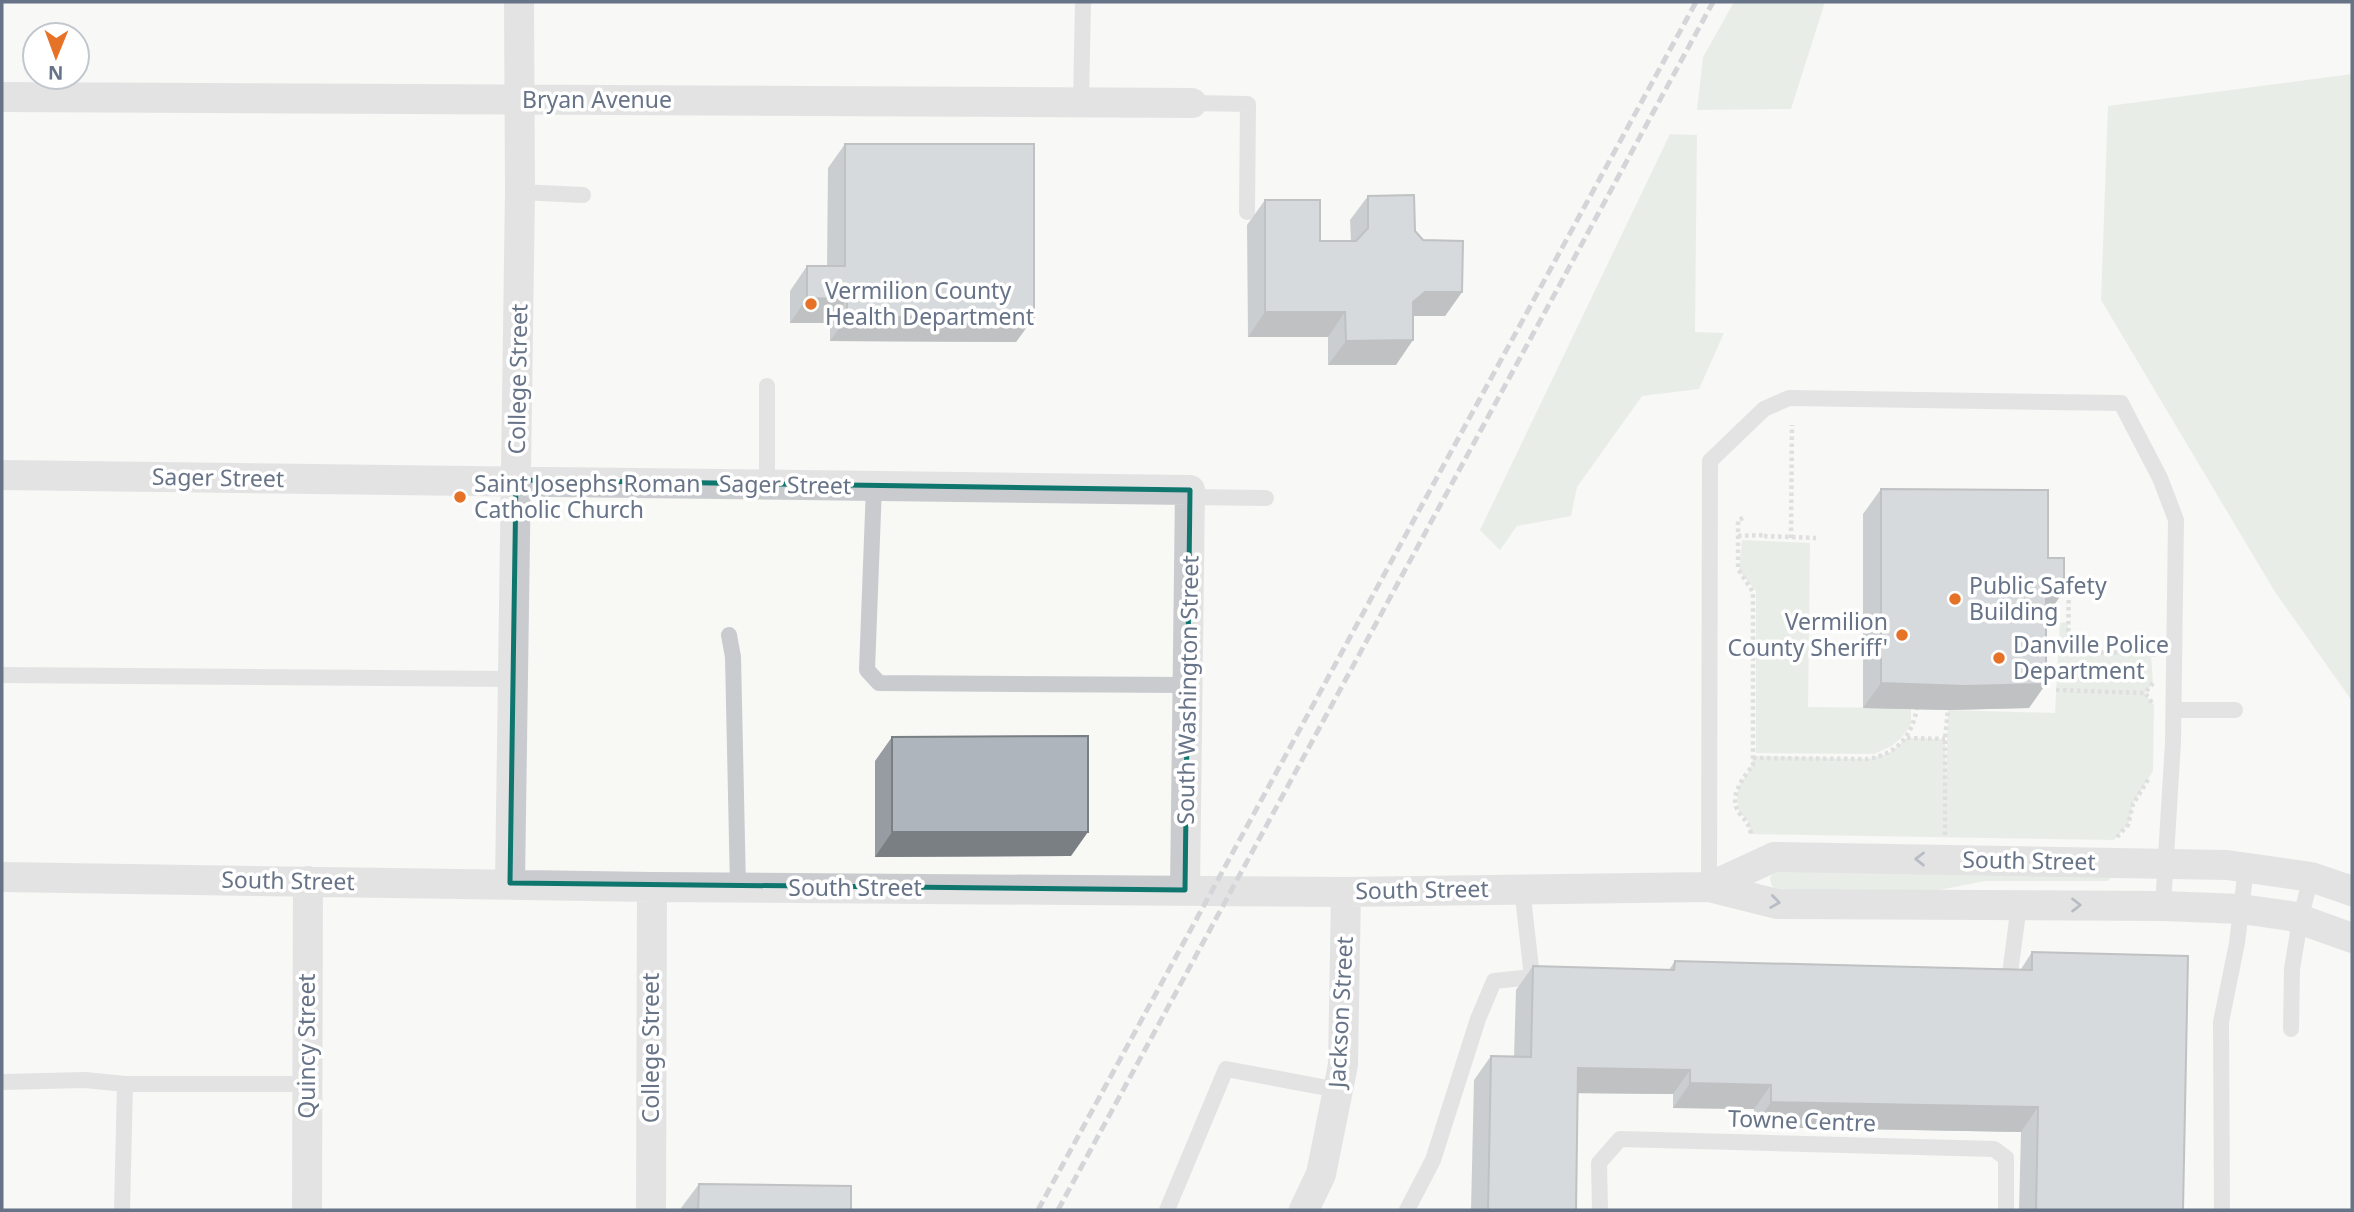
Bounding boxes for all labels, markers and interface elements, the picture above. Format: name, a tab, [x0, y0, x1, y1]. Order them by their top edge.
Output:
north arrow	[21, 21, 91, 91]
text: N	[48, 60, 64, 86]
street label: Bryan Avenue	[522, 83, 672, 115]
place label: Vermilion County Health Department	[825, 274, 1034, 332]
marker: Vermilion County Health Department	[803, 296, 819, 312]
street label: College Street	[500, 303, 534, 455]
street label: Sager Street	[152, 460, 284, 494]
place label: Saint Josephs Roman Catholic Church	[474, 467, 700, 525]
street label: Sager Street	[719, 467, 851, 501]
marker: Saint Josephs Roman Catholic Church	[452, 489, 468, 505]
street label: South Washington Street	[1169, 555, 1205, 825]
place label: Public Safety Building	[1969, 569, 2107, 627]
marker: Public Safety Building	[1947, 591, 1963, 607]
place label: Vermilion County Sheriff'	[1727, 605, 1888, 663]
marker: Vermilion County Sheriff'	[1894, 627, 1910, 643]
place label: Danville Police Department	[2013, 628, 2169, 686]
marker: Danville Police Department	[1991, 650, 2007, 666]
street label: South Street	[1962, 843, 2096, 877]
one-way arrow	[1914, 852, 1925, 867]
street label: South Street	[221, 863, 355, 897]
street label: South Street	[788, 871, 922, 903]
street label: South Street	[1355, 872, 1489, 906]
one-way arrow	[1769, 895, 1781, 910]
one-way arrow	[2071, 897, 2081, 913]
street label: Jackson Street	[1320, 935, 1360, 1091]
street label: Quincy Street	[290, 973, 322, 1119]
street label: College Street	[634, 973, 666, 1123]
street label: Towne Centre	[1728, 1101, 1877, 1139]

